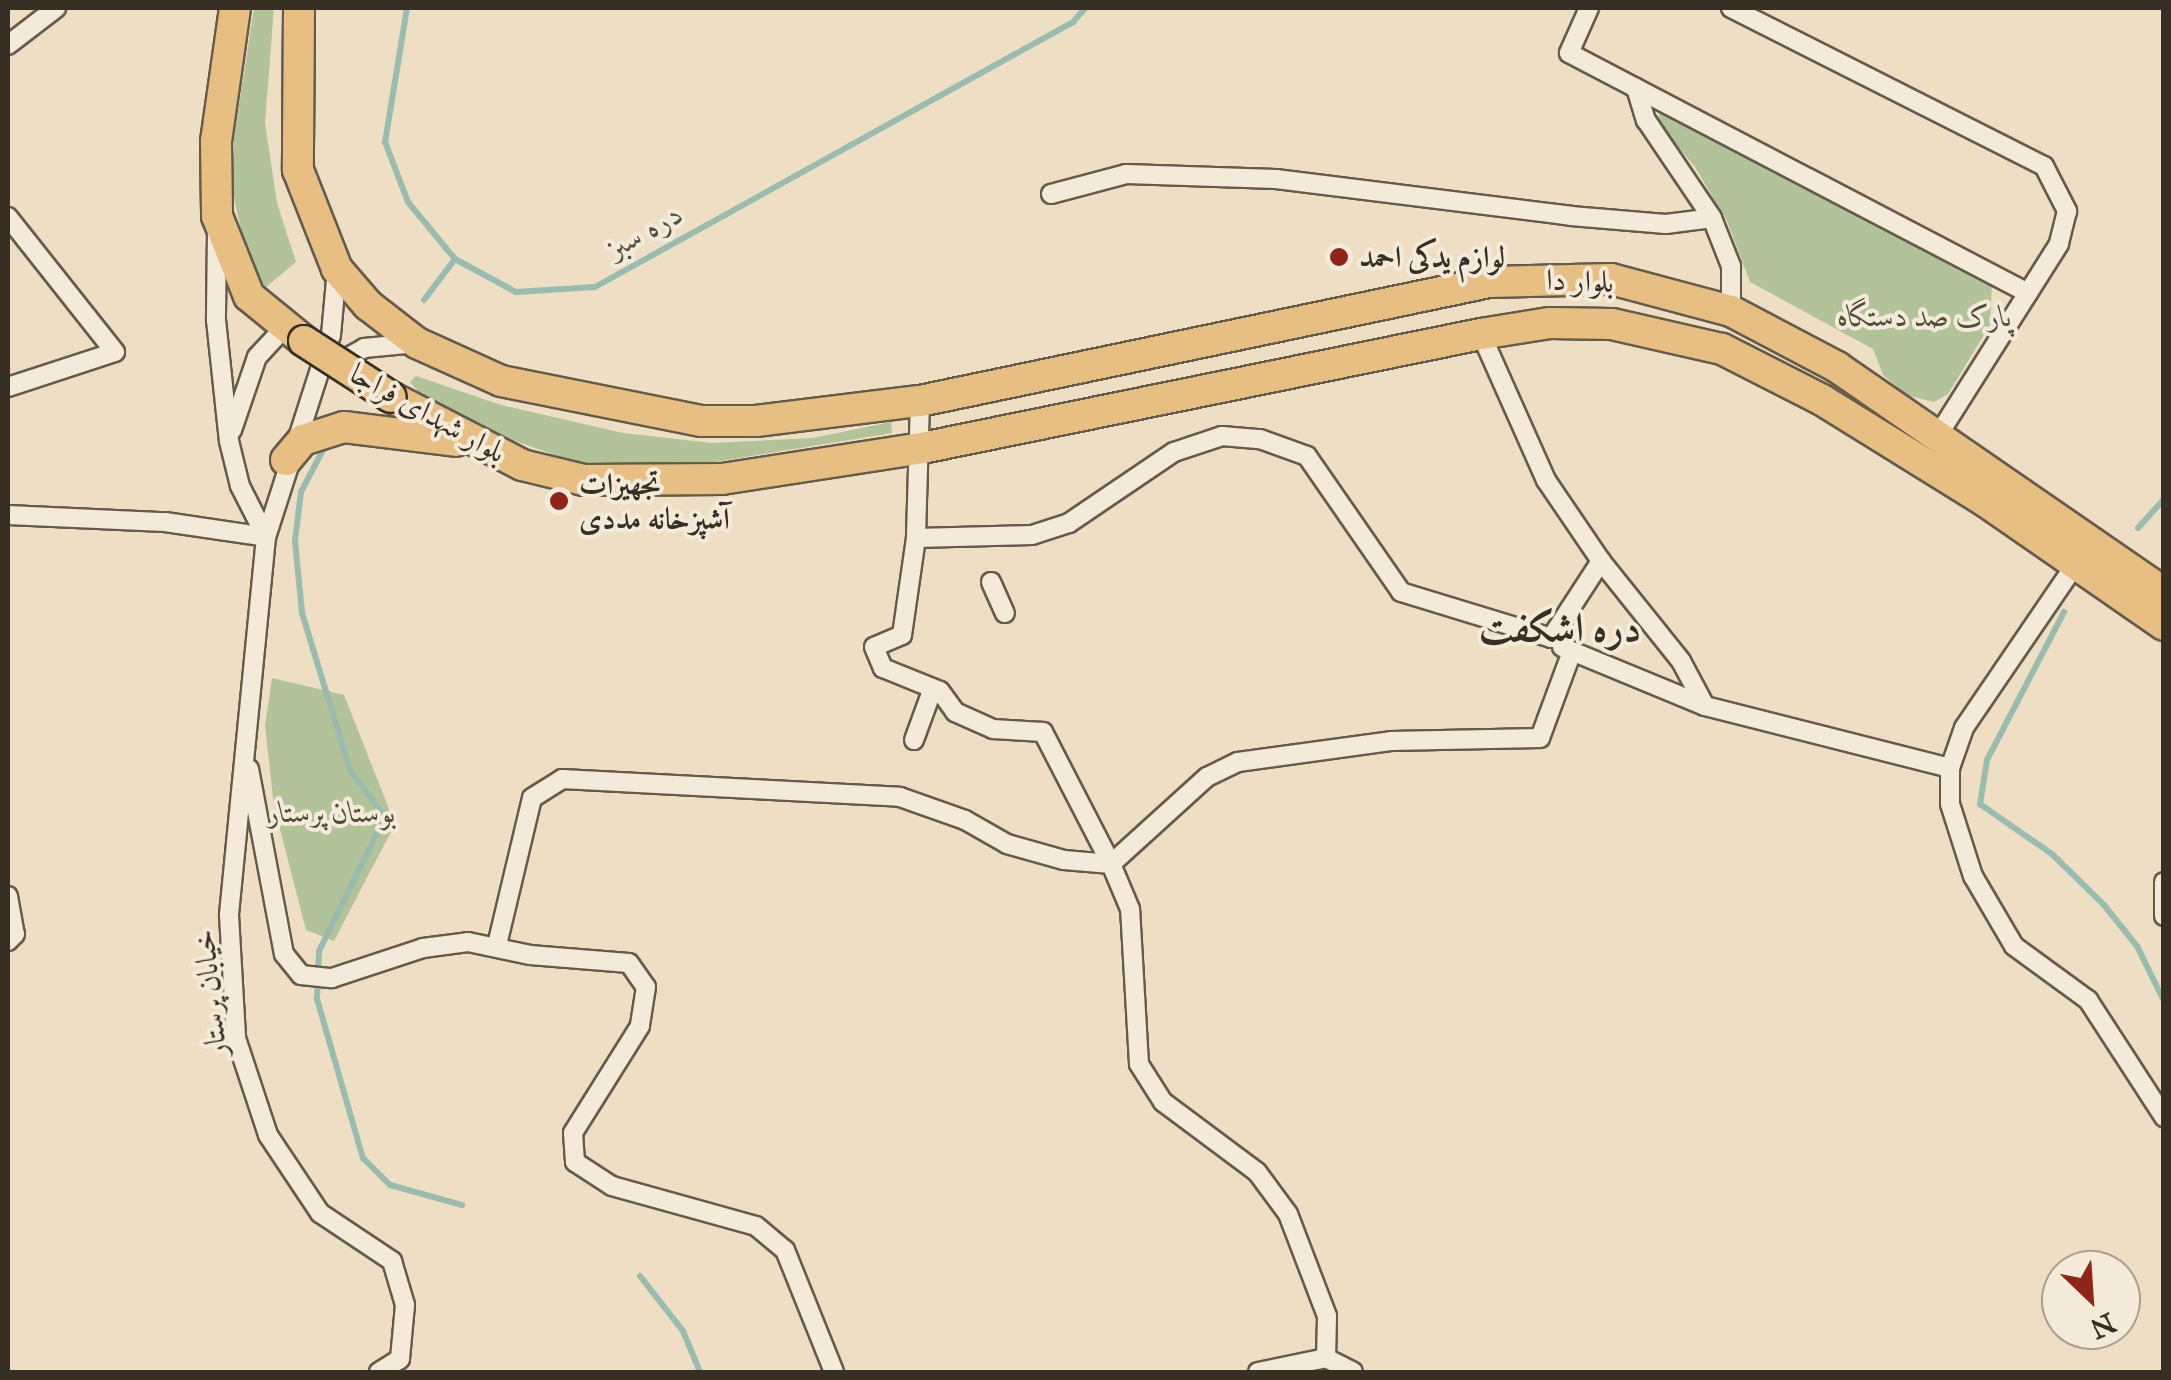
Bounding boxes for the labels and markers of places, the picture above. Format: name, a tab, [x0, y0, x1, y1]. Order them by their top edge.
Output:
place label: لوازم یدکی احمد	[1359, 239, 1505, 275]
marker: لوازم یدکی احمد	[1328, 246, 1350, 268]
place label: تجهیزات آشپزخانه مددی	[579, 466, 730, 536]
marker: تجهیزات آشپزخانه مددی	[548, 490, 570, 512]

